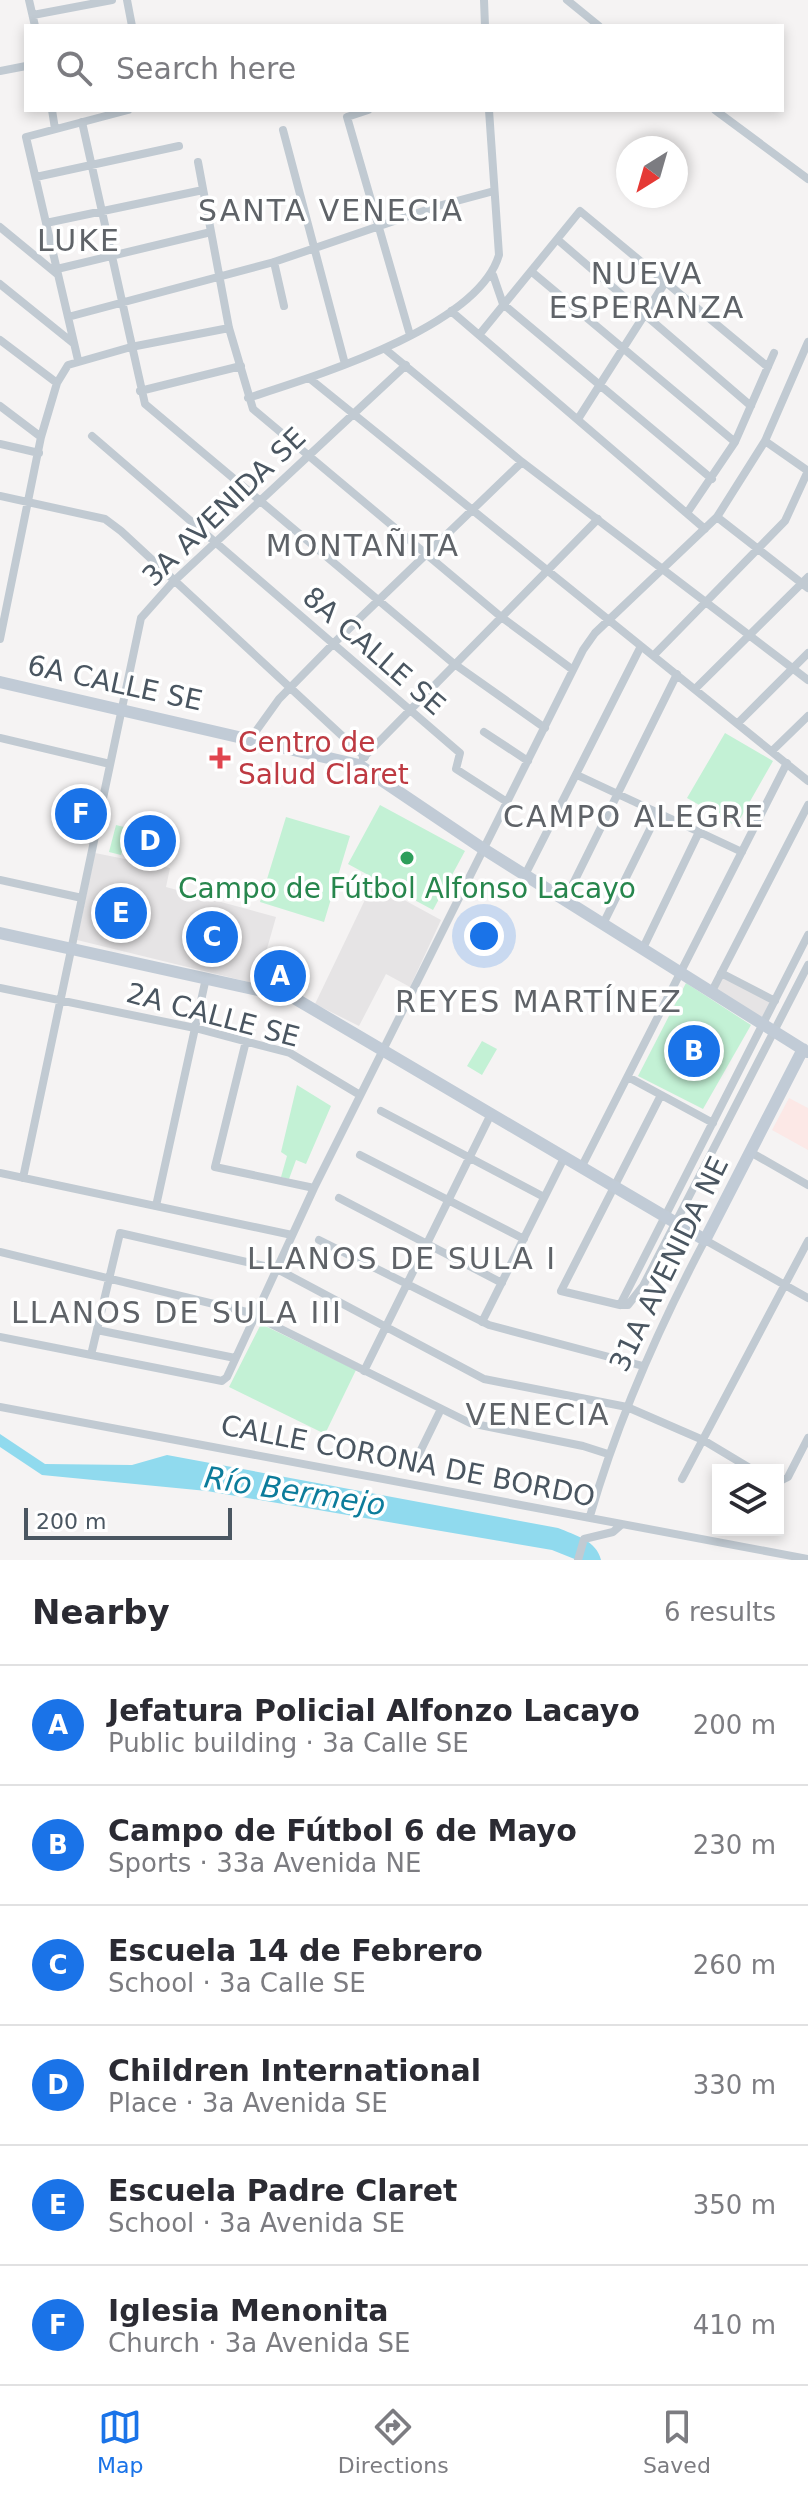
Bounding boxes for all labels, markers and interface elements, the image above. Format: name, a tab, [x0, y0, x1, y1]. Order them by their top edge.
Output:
search box	[24, 24, 784, 112]
icon: search	[52, 46, 96, 90]
text: Search here	[116, 51, 296, 86]
north arrow	[616, 136, 688, 208]
district label: SANTA VENECIA	[198, 193, 464, 228]
district label: LUKE	[37, 223, 121, 258]
district label: NUEVA ESPERANZA	[549, 256, 745, 325]
street label: 3A AVENIDA SE	[136, 421, 312, 593]
district label: MONTAÑITA	[266, 528, 460, 563]
street label: 8A CALLE SE	[296, 580, 452, 722]
street label: 6A CALLE SE	[25, 648, 205, 718]
place label: Centro de Salud Claret	[238, 726, 409, 791]
marker: Centro de Salud Claret	[209, 747, 231, 769]
pin: F	[55, 784, 107, 844]
district label: CAMPO ALEGRE	[503, 799, 765, 834]
pin: D	[124, 811, 176, 871]
marker: Campo de Fútbol Alfonso Lacayo	[398, 849, 416, 867]
place label: Campo de Fútbol Alfonso Lacayo	[178, 872, 636, 905]
pin: E	[95, 883, 147, 943]
pin: C	[186, 907, 238, 967]
your location	[464, 916, 504, 956]
pin: A	[254, 946, 306, 1006]
street label: 2A CALLE SE	[123, 976, 303, 1054]
district label: REYES MARTÍNEZ	[395, 984, 683, 1019]
pin: B	[668, 1021, 720, 1081]
street label: 31A AVENIDA NE	[603, 1151, 735, 1377]
district label: LLANOS DE SULA I	[247, 1241, 557, 1276]
district label: LLANOS DE SULA III	[11, 1295, 343, 1330]
district label: VENECIA	[465, 1397, 611, 1432]
street label: CALLE CORONA DE BORDO	[218, 1408, 598, 1514]
water label: Río Bermejo	[202, 1459, 388, 1523]
map controls	[712, 1464, 784, 1536]
button: layers	[712, 1464, 784, 1536]
scale bar	[24, 1504, 232, 1540]
text: 200 m	[36, 1509, 106, 1534]
text: Nearby	[32, 1592, 170, 1632]
text: 6 results	[664, 1597, 776, 1627]
text: Jefatura Policial Alfonzo Lacayo	[108, 1693, 640, 1728]
text: A	[48, 1710, 68, 1740]
text: 200 m	[693, 1710, 776, 1740]
text: Public building · 3a Calle SE	[108, 1728, 469, 1758]
text: Campo de Fútbol 6 de Mayo	[108, 1813, 577, 1848]
text: B	[48, 1830, 68, 1860]
text: 230 m	[693, 1830, 776, 1860]
text: Sports · 33a Avenida NE	[108, 1848, 421, 1878]
text: Escuela 14 de Febrero	[108, 1933, 483, 1968]
text: C	[48, 1950, 68, 1980]
text: 260 m	[693, 1950, 776, 1980]
text: School · 3a Calle SE	[108, 1968, 366, 1998]
text: Children International	[108, 2053, 481, 2088]
text: D	[47, 2070, 69, 2100]
text: 330 m	[693, 2070, 776, 2100]
text: Place · 3a Avenida SE	[108, 2088, 388, 2118]
text: Escuela Padre Claret	[108, 2173, 457, 2208]
text: E	[49, 2190, 67, 2220]
text: 350 m	[693, 2190, 776, 2220]
text: School · 3a Avenida SE	[108, 2208, 405, 2238]
text: Iglesia Menonita	[108, 2293, 389, 2328]
text: F	[49, 2310, 67, 2340]
text: 410 m	[693, 2310, 776, 2340]
text: Church · 3a Avenida SE	[108, 2328, 411, 2358]
tab: Map	[97, 2405, 144, 2478]
tab: Directions	[338, 2405, 449, 2478]
tab: Saved	[643, 2405, 711, 2478]

